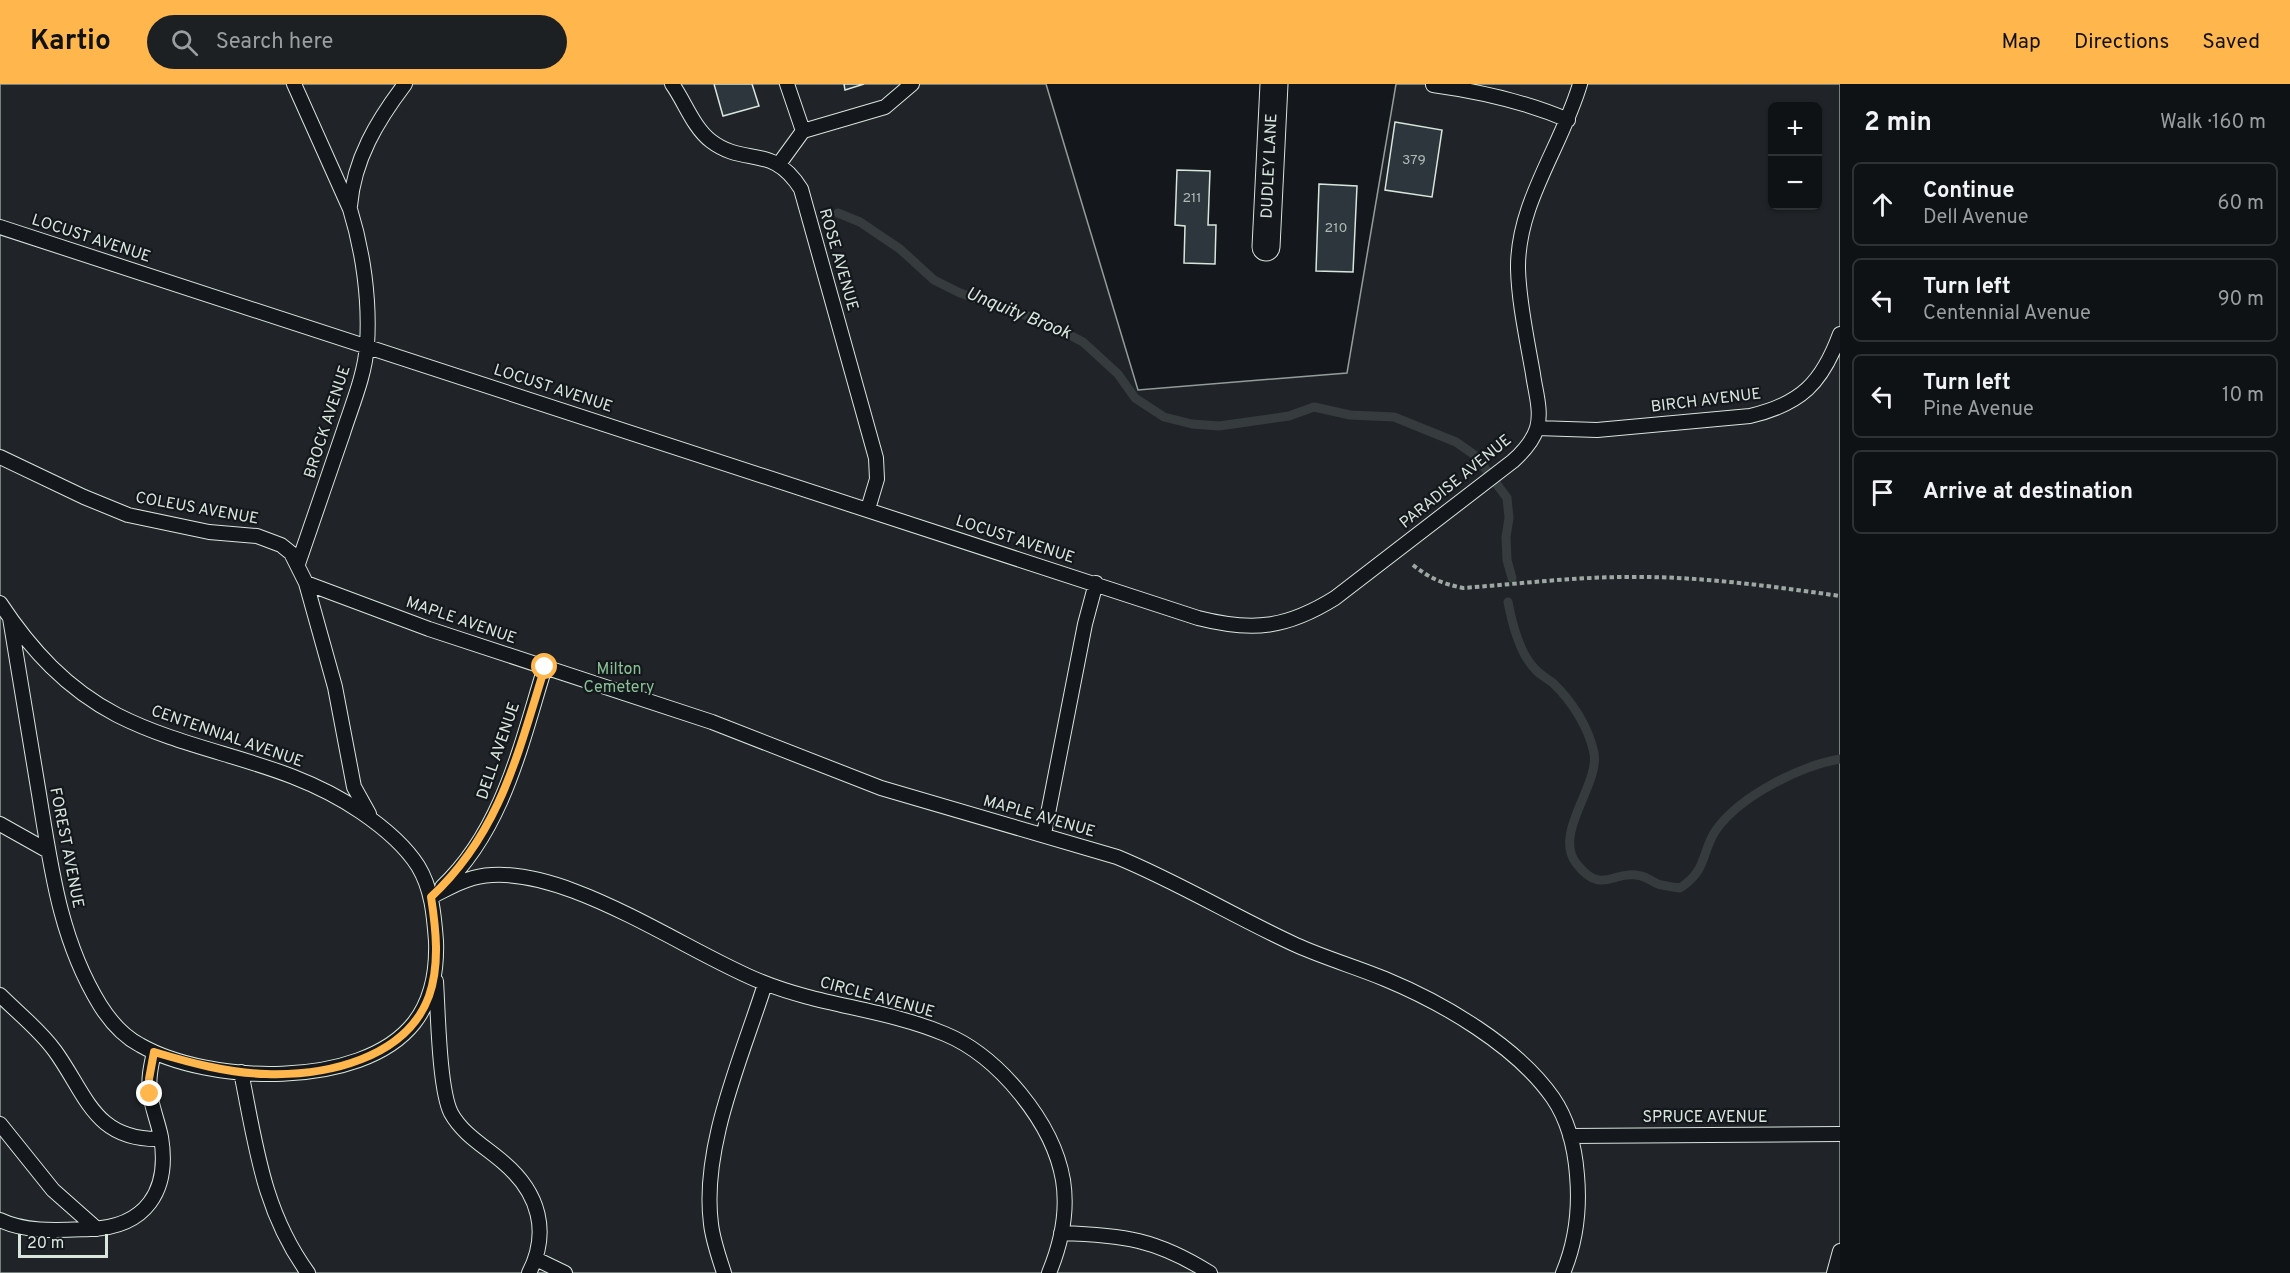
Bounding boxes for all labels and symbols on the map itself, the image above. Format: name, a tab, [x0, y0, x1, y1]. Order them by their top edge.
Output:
street label: DUDLEY LANE	[1257, 113, 1283, 219]
house number: 379	[1402, 152, 1426, 169]
house number: 211	[1182, 190, 1202, 207]
street label: ROSE AVENUE	[814, 207, 862, 313]
street label: LOCUST AVENUE	[29, 210, 153, 268]
house number: 210	[1325, 220, 1347, 237]
water label: Unquity Brook	[962, 283, 1075, 346]
street label: LOCUST AVENUE	[491, 360, 615, 418]
street label: BROCK AVENUE	[300, 363, 356, 481]
street label: BIRCH AVENUE	[1650, 384, 1762, 418]
street label: PARADISE AVENUE	[1396, 431, 1516, 533]
street label: COLEUS AVENUE	[134, 488, 260, 530]
street label: LOCUST AVENUE	[953, 511, 1077, 569]
street label: MAPLE AVENUE	[403, 593, 519, 649]
route start	[531, 653, 557, 679]
park label: Milton Cemetery	[584, 660, 654, 698]
street label: DELL AVENUE	[473, 700, 525, 802]
street label: CENTENNIAL AVENUE	[148, 702, 306, 772]
street label: FOREST AVENUE	[44, 786, 88, 910]
street label: MAPLE AVENUE	[981, 791, 1097, 843]
street label: CIRCLE AVENUE	[817, 973, 937, 1023]
route end	[136, 1080, 162, 1106]
street label: SPRUCE AVENUE	[1642, 1108, 1768, 1128]
scale bar	[18, 1231, 108, 1258]

